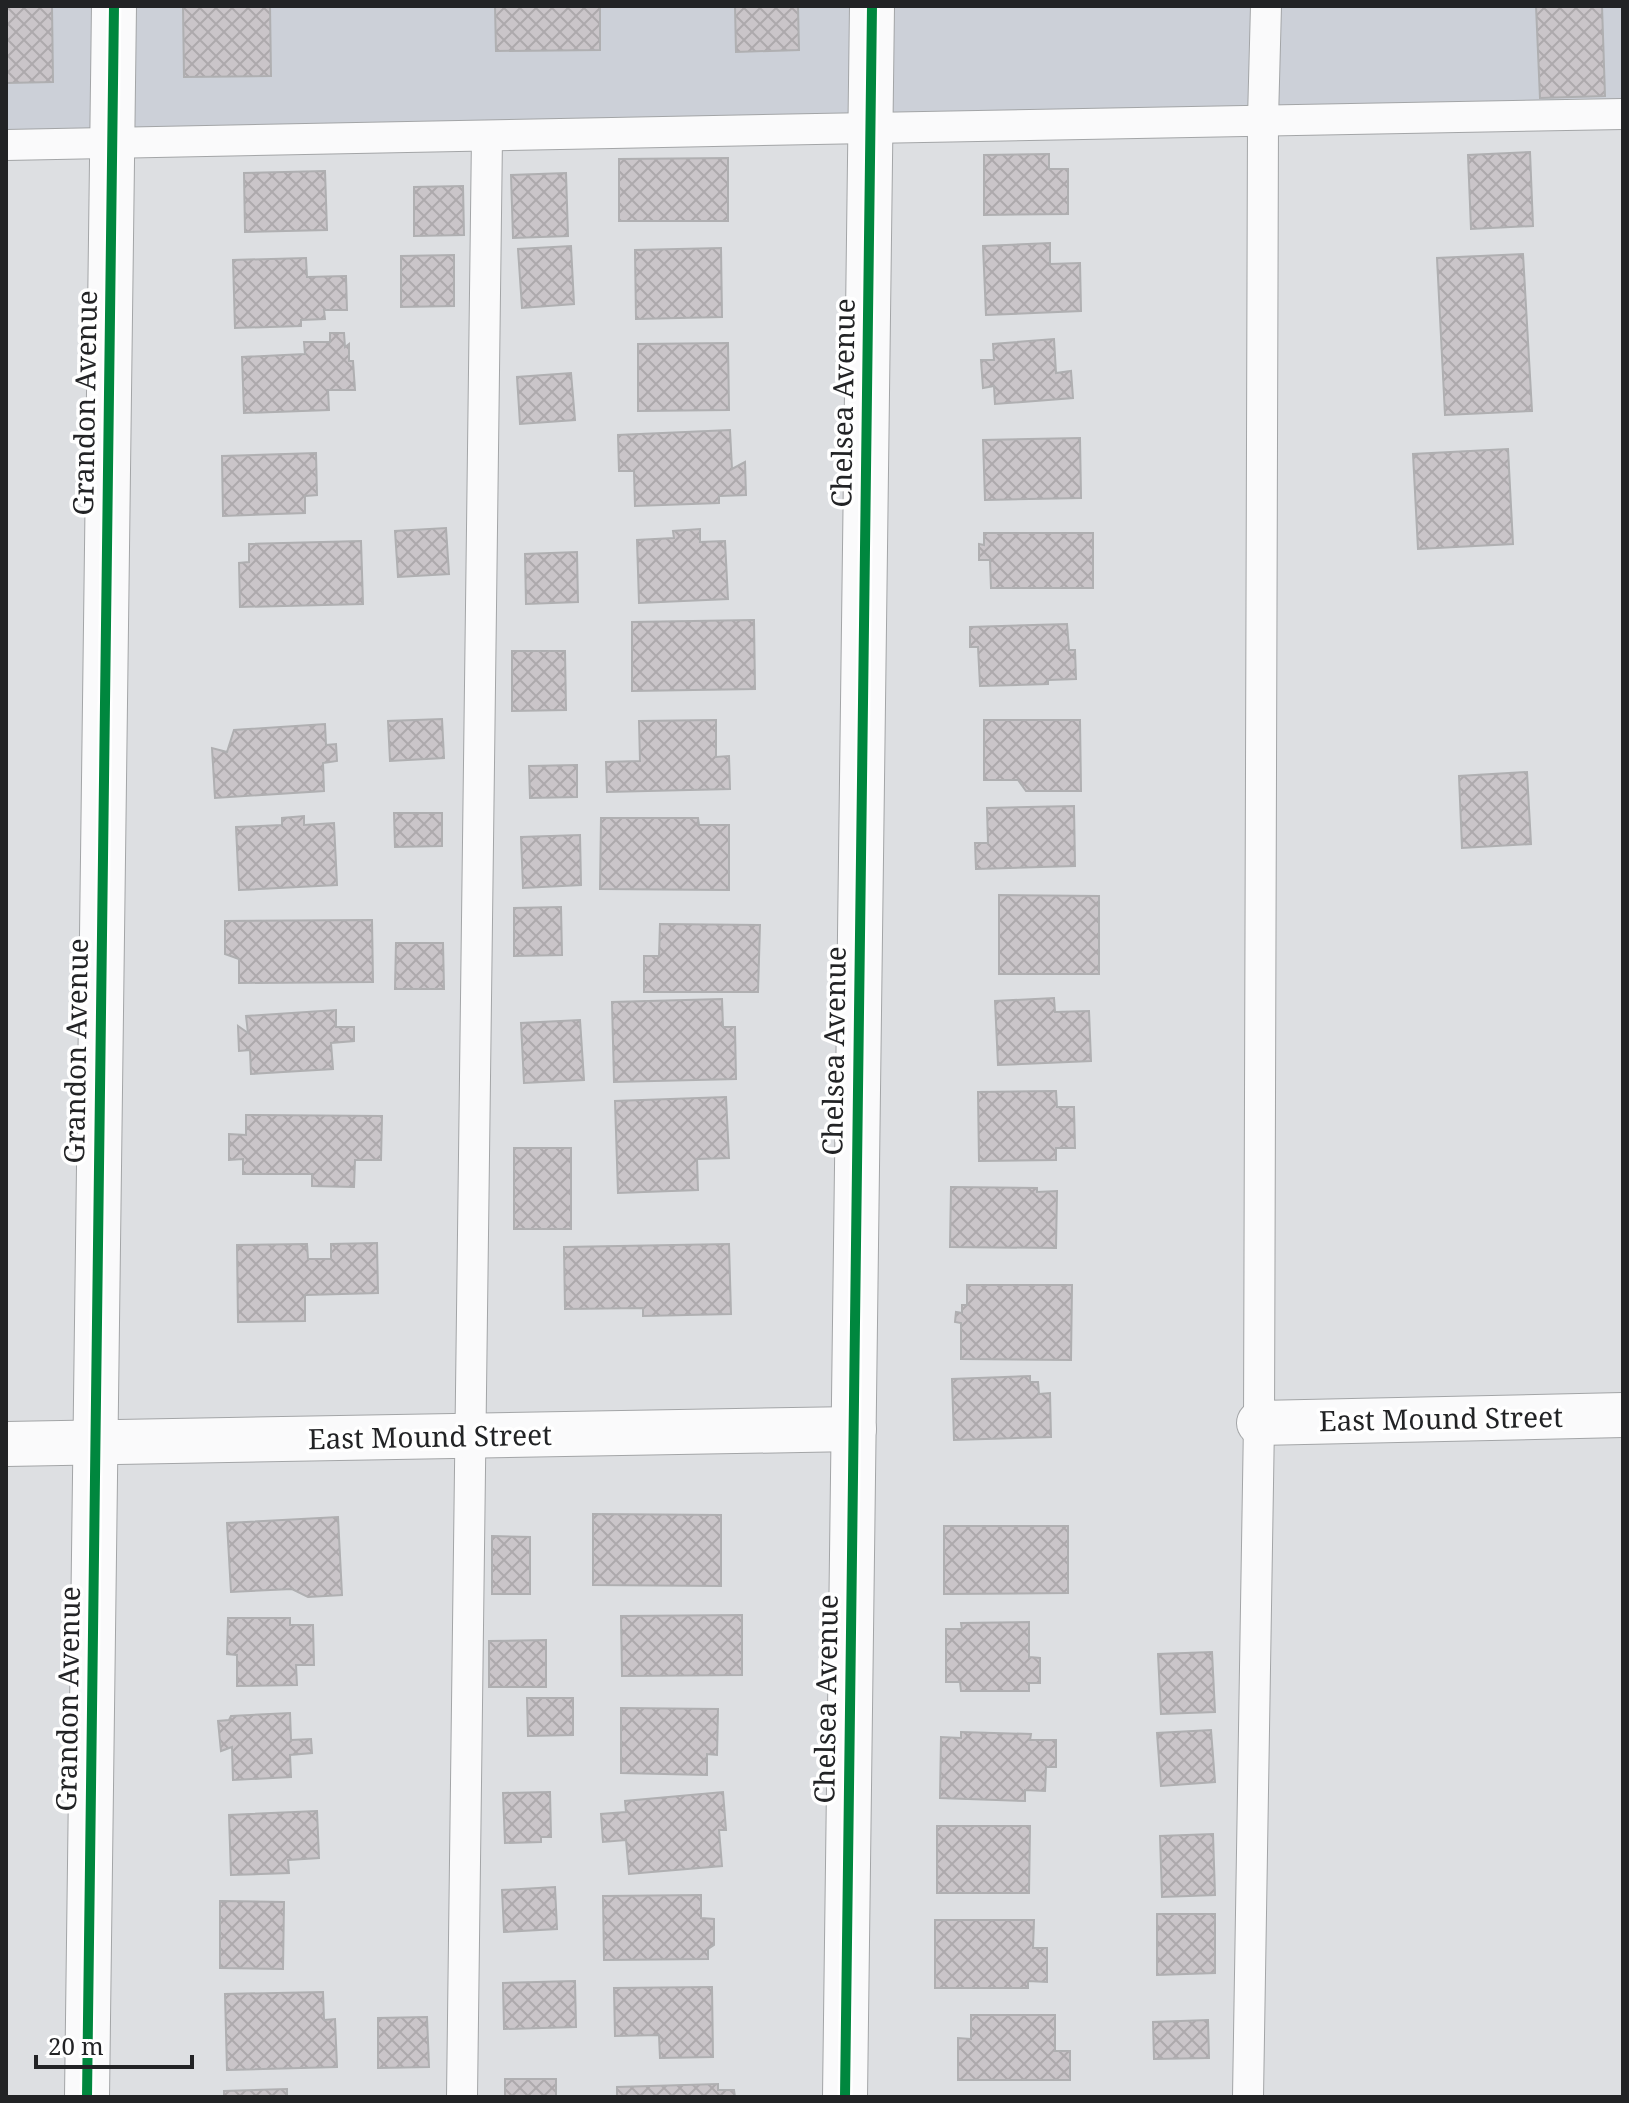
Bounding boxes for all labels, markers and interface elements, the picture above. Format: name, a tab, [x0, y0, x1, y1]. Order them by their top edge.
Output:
street label: Grandon Avenue	[63, 290, 105, 516]
street label: Chelsea Avenue	[821, 298, 863, 508]
street label: Grandon Avenue	[54, 938, 96, 1164]
street label: Chelsea Avenue	[812, 946, 854, 1156]
street label: East Mound Street	[1319, 1397, 1563, 1439]
street label: East Mound Street	[308, 1415, 552, 1457]
street label: Grandon Avenue	[46, 1586, 88, 1812]
street label: Chelsea Avenue	[804, 1594, 846, 1804]
scale bar	[36, 2019, 192, 2069]
text: 20 m	[48, 2029, 104, 2062]

